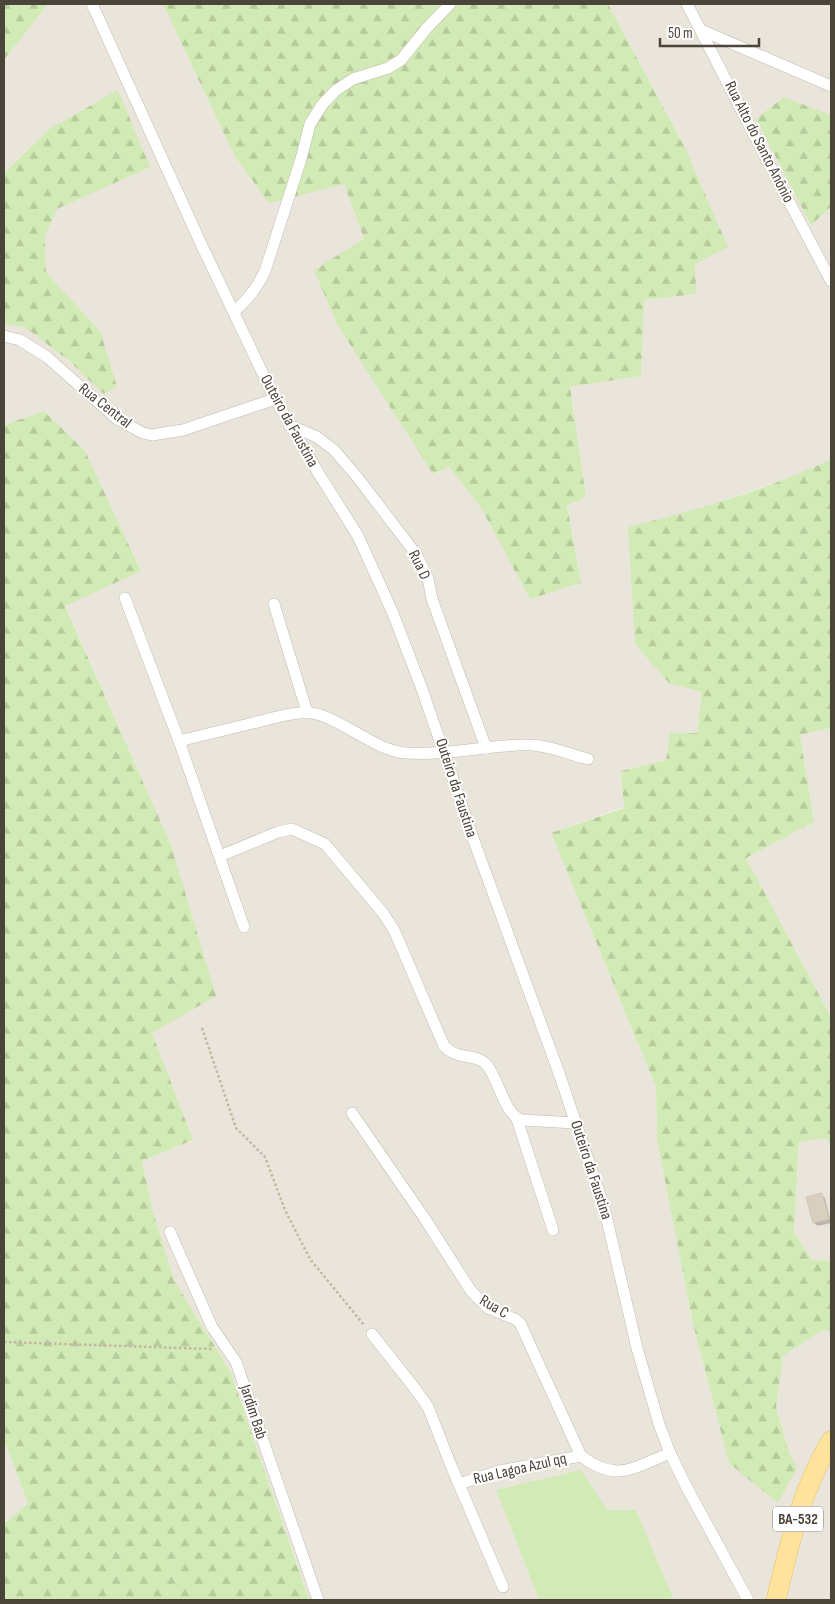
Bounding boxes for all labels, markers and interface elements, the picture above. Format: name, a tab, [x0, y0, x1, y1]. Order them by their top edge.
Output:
scale bar	[660, 15, 759, 47]
text: 50 m	[668, 24, 693, 43]
street label: Rua Alto do Santo Anônio	[720, 78, 798, 206]
street label: Outeiro da Faustina	[256, 371, 322, 471]
street label: Rua Central	[75, 379, 135, 433]
street label: Rua D	[404, 547, 434, 583]
street label: Outeiro da Faustina	[431, 736, 481, 840]
street label: Outeiro da Faustina	[566, 1118, 616, 1222]
street label: Rua C	[476, 1291, 512, 1323]
street label: Jardim Bab	[235, 1381, 271, 1442]
street label: Rua Lagoa Azul qq	[472, 1449, 568, 1489]
road number: BA-532	[773, 1506, 823, 1532]

